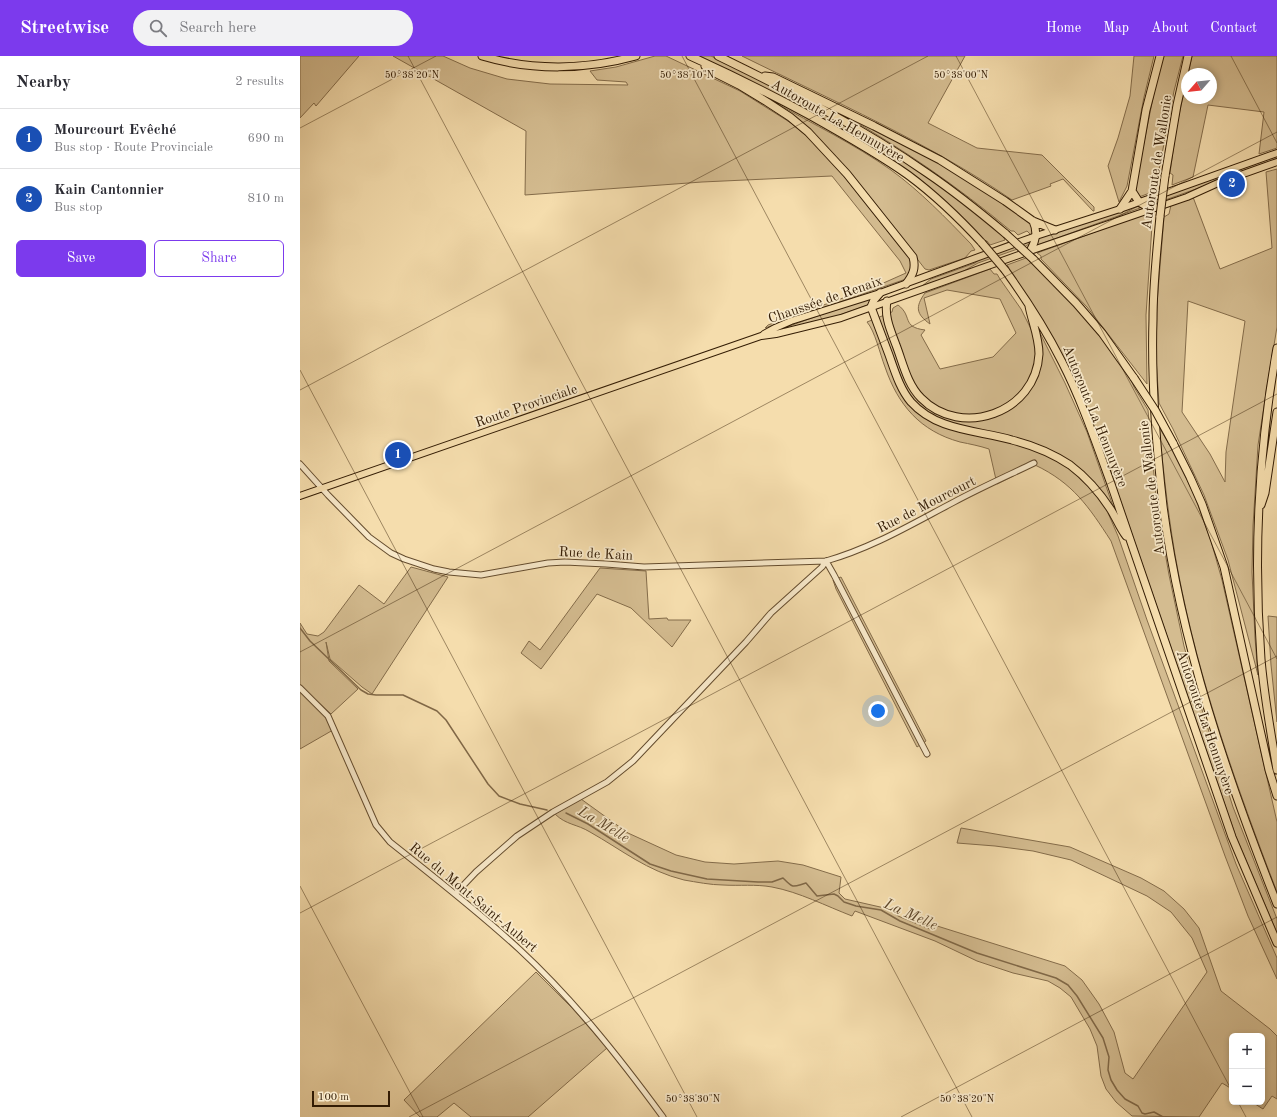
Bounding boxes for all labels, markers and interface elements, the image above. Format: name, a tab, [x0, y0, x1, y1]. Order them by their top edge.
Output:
search box	[133, 10, 413, 46]
icon: search	[147, 17, 169, 39]
text: Streetwise	[20, 19, 109, 38]
text: Search here	[179, 21, 256, 36]
text: Home	[1046, 21, 1081, 35]
text: Map	[1103, 21, 1129, 35]
text: About	[1151, 21, 1188, 35]
text: Contact	[1210, 21, 1257, 35]
north arrow	[1181, 68, 1217, 104]
text: 50°38'20"N	[385, 70, 440, 80]
text: 50°38'10"N	[660, 70, 715, 80]
text: 50°38'00"N	[934, 70, 989, 80]
text: Nearby	[16, 74, 71, 91]
text: 2 results	[235, 75, 284, 88]
street label: Autoroute La Hennuyère	[768, 77, 907, 165]
street label: Autoroute de Wallonie	[1139, 94, 1175, 230]
text: Mourcourt Evêché	[54, 123, 176, 138]
text: 1	[25, 132, 33, 145]
text: 690 m	[247, 132, 284, 145]
text: Bus stop · Route Provinciale	[54, 141, 213, 154]
pin: 2	[1219, 169, 1245, 199]
text: Kain Cantonnier	[54, 183, 164, 198]
text: 2	[25, 192, 33, 205]
text: 810 m	[247, 192, 284, 205]
text: Bus stop	[54, 201, 103, 214]
button: Save	[16, 240, 146, 277]
button: Share	[154, 240, 284, 277]
street label: Chaussée de Renaix	[766, 274, 884, 326]
street label: Autoroute La Hennuyère	[1060, 343, 1130, 489]
street label: Route Provinciale	[473, 382, 579, 430]
street label: Autoroute de Wallonie	[1137, 419, 1167, 556]
pin: 1	[385, 440, 411, 470]
street label: Rue de Mourcourt	[875, 474, 978, 536]
street label: Rue de Kain	[558, 545, 634, 563]
street label: Autoroute La Hennuyère	[1174, 648, 1236, 796]
your location	[868, 701, 888, 721]
water label: La Melle	[574, 804, 631, 846]
street label: Rue du Mont-Saint-Aubert	[407, 840, 540, 955]
water label: La Melle	[880, 897, 939, 934]
map controls	[1229, 1033, 1265, 1105]
button: +	[1229, 1033, 1265, 1069]
button: −	[1229, 1069, 1265, 1105]
scale bar	[312, 1089, 390, 1108]
text: 100 m	[318, 1092, 349, 1103]
text: 50°38'30"N	[666, 1094, 721, 1104]
text: 50°38'20"N	[940, 1094, 995, 1104]

